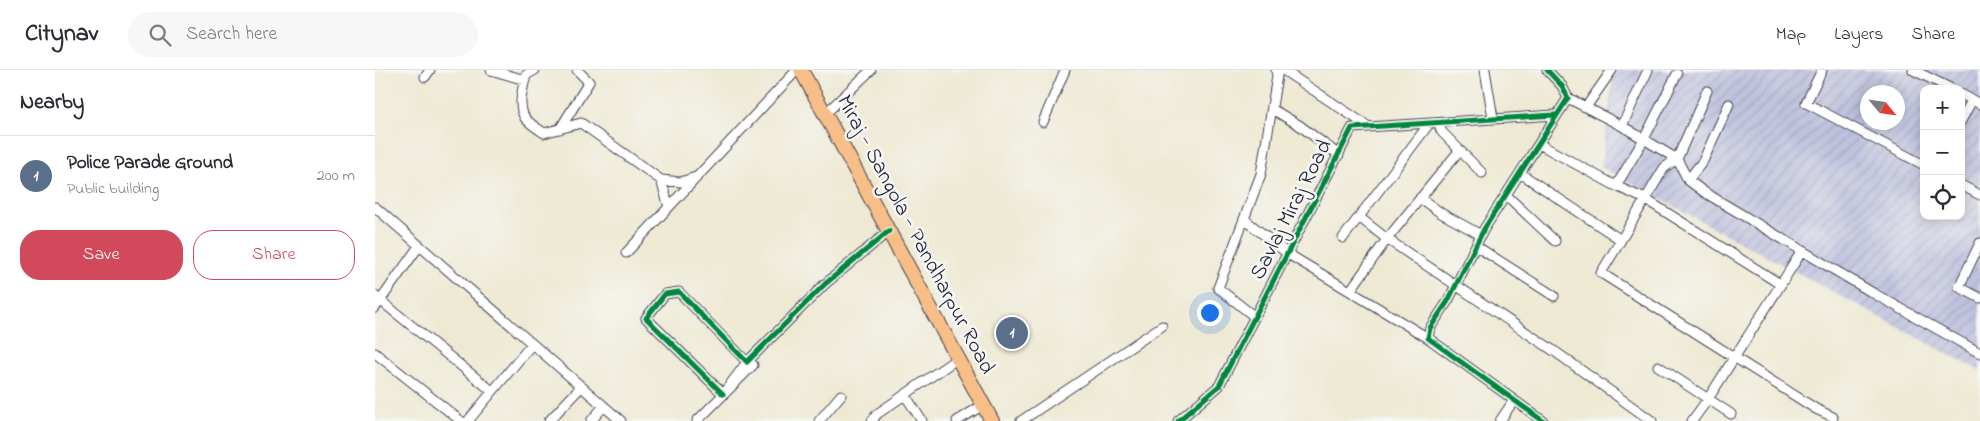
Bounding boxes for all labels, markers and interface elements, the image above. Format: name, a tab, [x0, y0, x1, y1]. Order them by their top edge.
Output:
search box	[128, 12, 478, 57]
text: Citynav	[25, 17, 98, 52]
icon: search	[146, 21, 174, 49]
text: Search here	[186, 21, 277, 48]
text: Map	[1776, 22, 1806, 48]
text: Layers	[1834, 22, 1884, 48]
text: Share	[1912, 22, 1955, 48]
north arrow	[1860, 85, 1905, 130]
map controls	[1920, 85, 1965, 220]
button: +	[1920, 85, 1965, 130]
text: Nearby	[20, 88, 84, 118]
street label: Miraj - Sangola - Pandharpur Road	[827, 90, 1002, 381]
button: −	[1920, 130, 1965, 175]
street label: Savlaj Miraj Road	[1243, 134, 1341, 286]
text: Police Parade Ground	[67, 150, 233, 177]
text: 1	[33, 164, 39, 188]
text: 200 m	[317, 164, 355, 188]
button: locate	[1920, 175, 1965, 220]
text: Public building	[67, 177, 159, 201]
button: Save	[20, 230, 183, 280]
button: Share	[193, 230, 355, 280]
your location	[1197, 300, 1223, 326]
pin: 1	[996, 314, 1028, 352]

